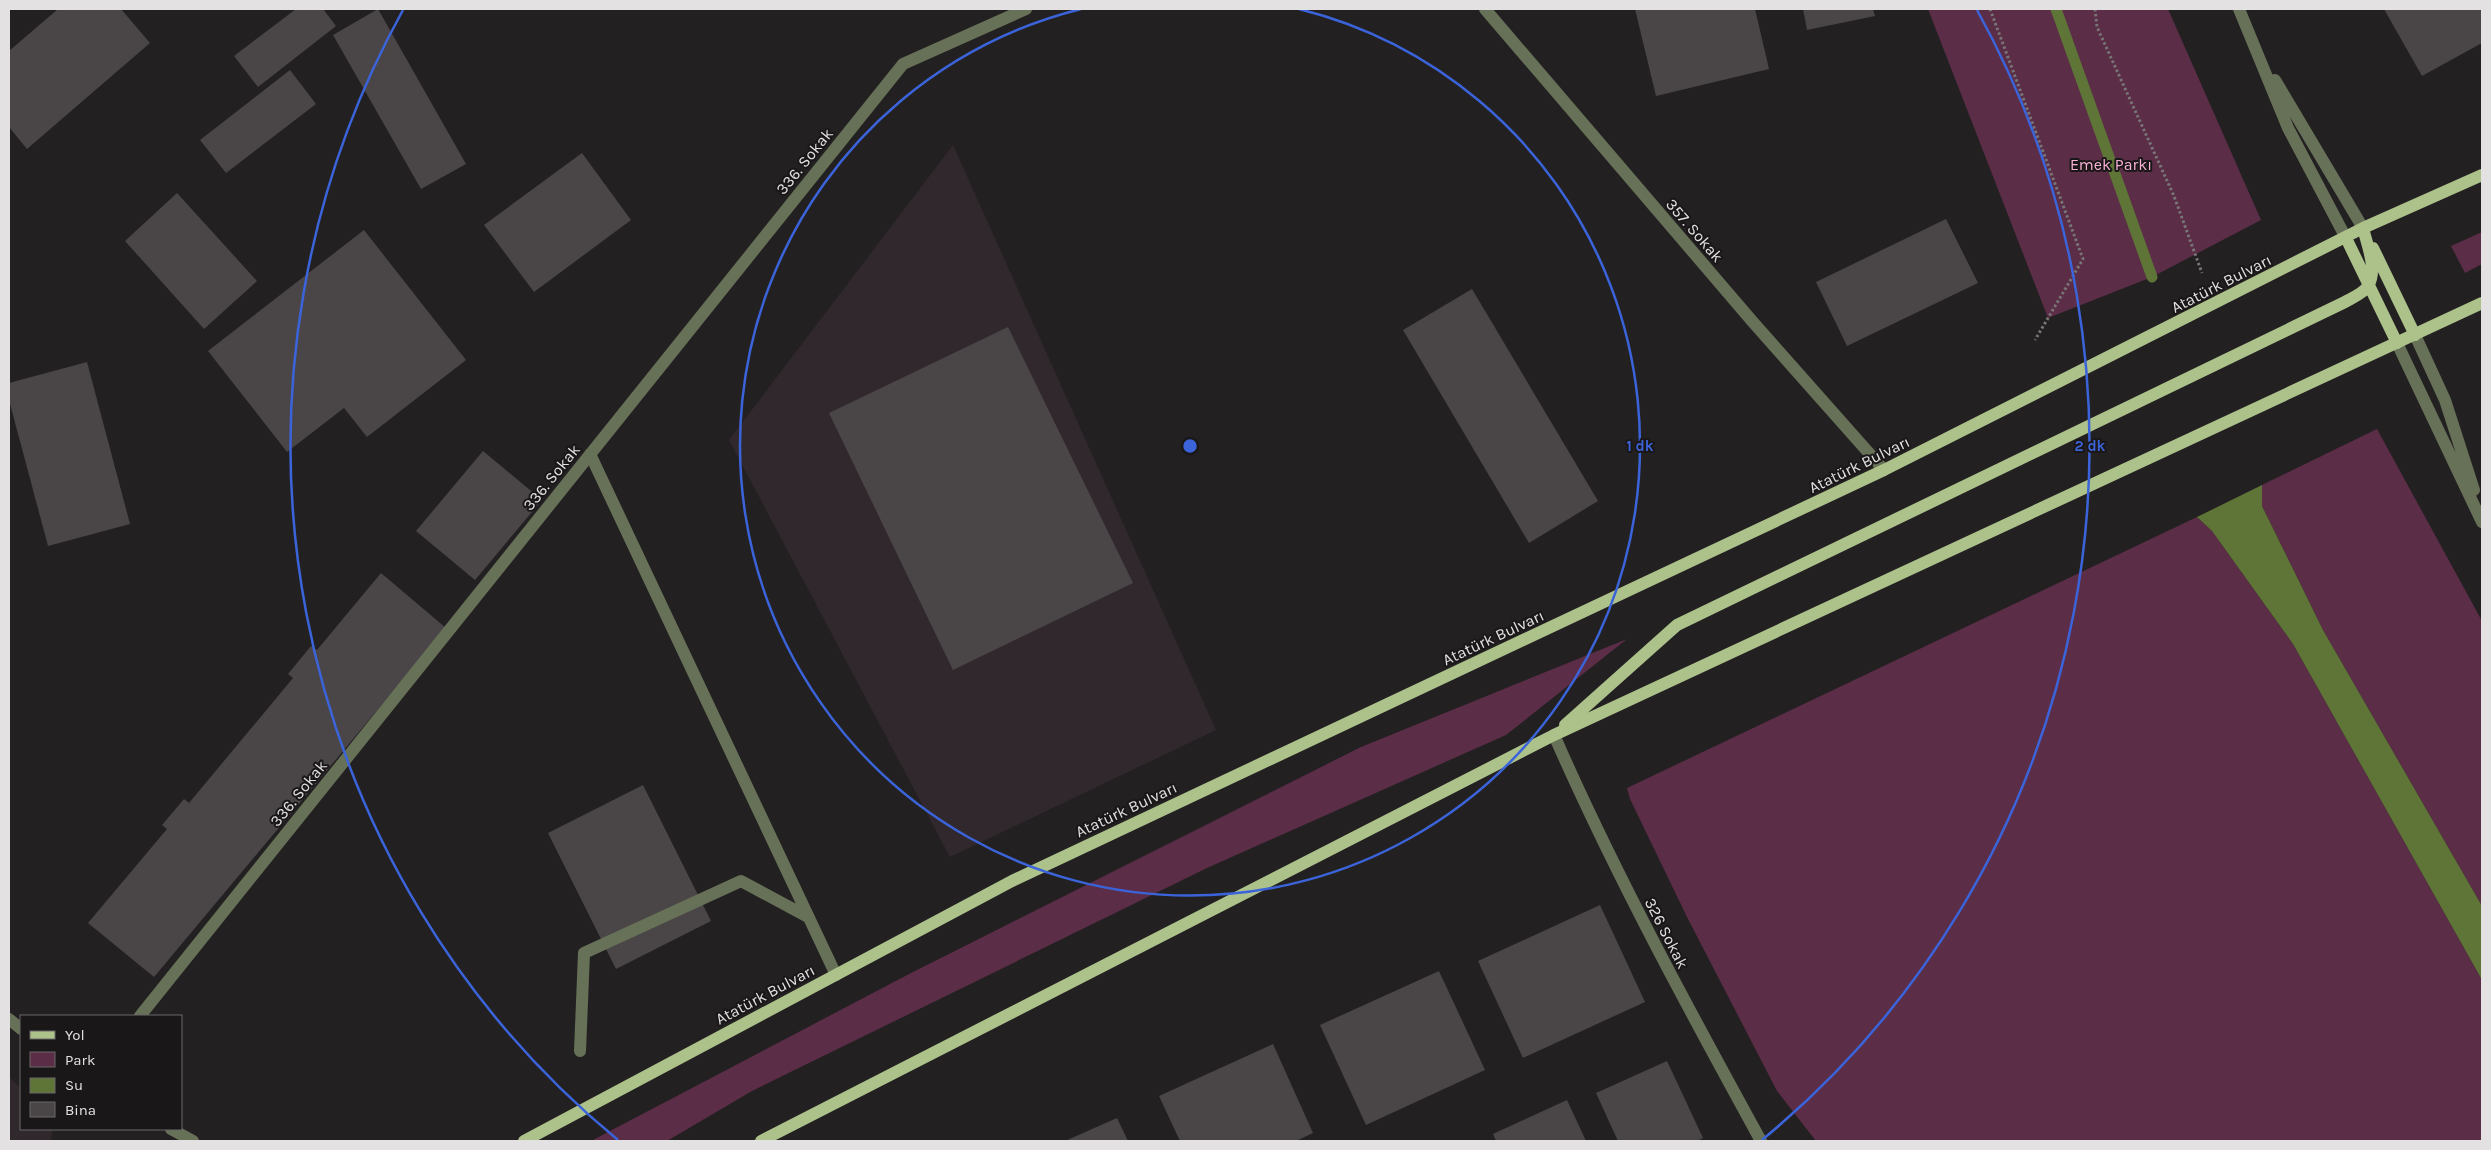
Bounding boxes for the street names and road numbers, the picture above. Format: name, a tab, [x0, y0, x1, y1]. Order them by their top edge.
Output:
street label: 336. Sokak	[772, 124, 837, 198]
street label: 357. Sokak	[1662, 195, 1727, 266]
street label: Atatürk Bulvarı	[2168, 250, 2274, 317]
street label: Atatürk Bulvarı	[1806, 432, 1913, 497]
street label: 336. Sokak	[519, 440, 584, 514]
street label: Atatürk Bulvarı	[1439, 606, 1547, 669]
street label: 336. Sokak	[266, 756, 331, 830]
street label: Atatürk Bulvarı	[1072, 778, 1180, 841]
street label: 326 Sokak	[1641, 895, 1692, 972]
street label: Atatürk Bulvarı	[712, 960, 818, 1029]

